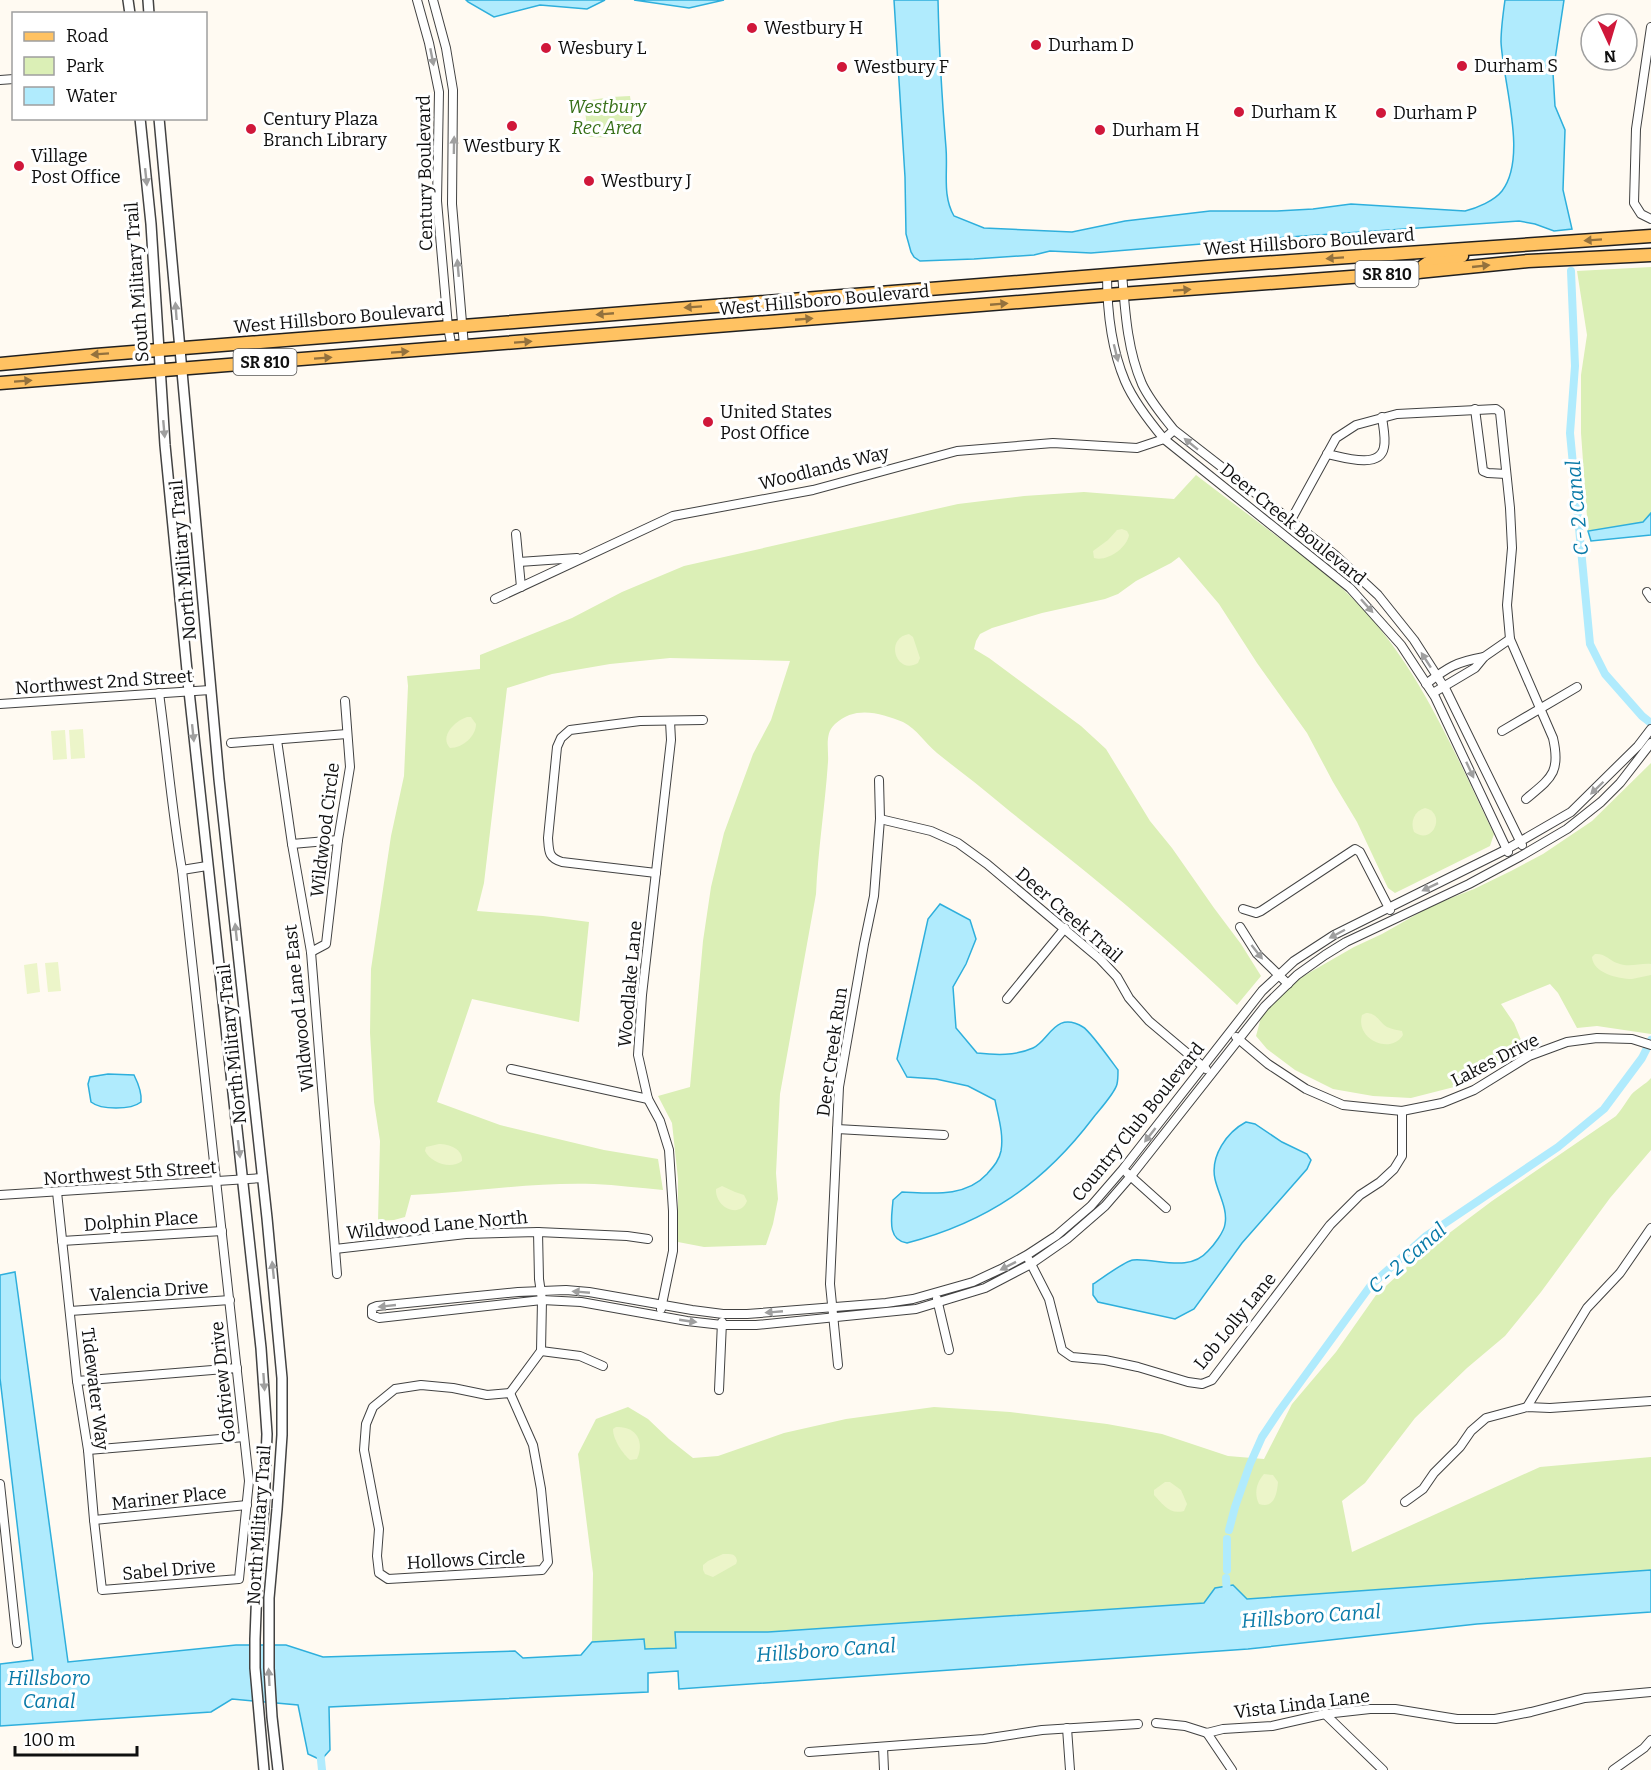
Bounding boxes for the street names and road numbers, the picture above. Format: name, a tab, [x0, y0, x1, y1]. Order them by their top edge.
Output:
street label: Century Boulevard	[413, 94, 437, 251]
street label: South Military Trail	[120, 201, 154, 363]
street label: West Hillsboro Boulevard	[1203, 224, 1416, 260]
road number: SR 810	[1356, 261, 1418, 287]
street label: West Hillsboro Boulevard	[718, 280, 931, 320]
street label: West Hillsboro Boulevard	[233, 298, 446, 338]
road number: SR 810	[234, 349, 296, 375]
street label: Woodlands Way	[757, 441, 892, 495]
street label: Deer Creek Boulevard	[1216, 459, 1370, 590]
street label: North Military Trail	[165, 479, 201, 641]
street label: Northwest 2nd Street	[14, 665, 194, 699]
street label: Wildwood Circle	[306, 761, 344, 899]
street label: Deer Creek Trail	[1011, 863, 1127, 967]
street label: Woodlake Lane	[614, 920, 646, 1048]
street label: Wildwood Lane East	[279, 923, 319, 1093]
street label: North Military Trail	[213, 963, 251, 1125]
street label: Deer Creek Run	[812, 985, 852, 1118]
street label: Lakes Drive	[1447, 1029, 1543, 1091]
street label: Country Club Boulevard	[1067, 1038, 1209, 1206]
street label: Northwest 5th Street	[43, 1156, 218, 1190]
street label: Dolphin Place	[83, 1206, 199, 1236]
street label: Wildwood Lane North	[346, 1206, 528, 1244]
street label: Lob Lolly Lane	[1189, 1268, 1281, 1374]
street label: Valencia Drive	[89, 1276, 209, 1306]
street label: Golfview Drive	[206, 1320, 240, 1444]
street label: Tidewater Way	[77, 1327, 113, 1452]
street label: North Military Trail	[242, 1444, 276, 1606]
street label: Mariner Place	[110, 1481, 228, 1515]
street label: Hollows Circle	[406, 1546, 526, 1574]
street label: Sabel Drive	[121, 1555, 217, 1585]
street label: Vista Linda Lane	[1233, 1685, 1371, 1723]

